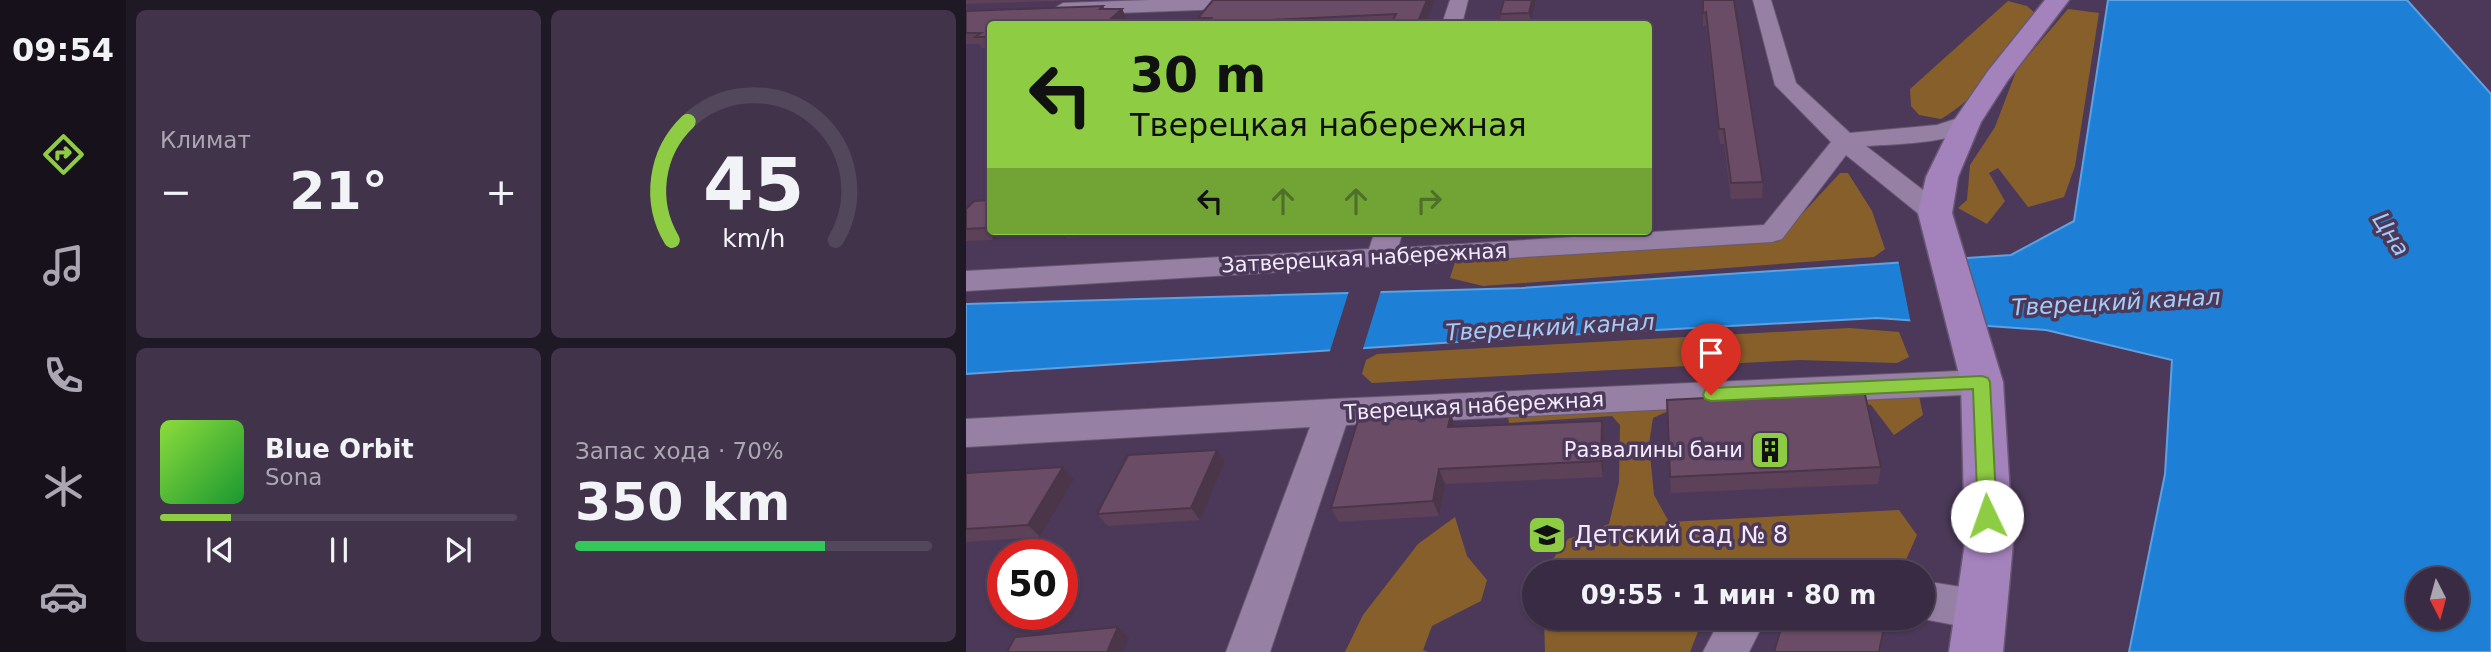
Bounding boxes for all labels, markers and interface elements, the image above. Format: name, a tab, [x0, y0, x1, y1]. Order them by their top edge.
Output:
text: 09:54	[12, 31, 114, 69]
text: 30 m	[1130, 47, 1266, 104]
icon: left	[1015, 49, 1106, 140]
text: Тверецкая набережная	[1130, 106, 1527, 144]
text: Климат	[160, 127, 251, 153]
icon: directions	[39, 130, 88, 179]
text: 45	[703, 142, 804, 227]
text: 21°	[289, 161, 388, 221]
text: −	[160, 170, 192, 214]
text: +	[485, 170, 517, 214]
icon: left	[1191, 182, 1229, 220]
icon: ahead	[1264, 182, 1302, 220]
icon: ahead	[1337, 182, 1375, 220]
icon: right	[1410, 182, 1448, 220]
water label: Цна	[2367, 207, 2415, 261]
text: km/h	[722, 224, 785, 253]
street label: Затверецкая набережная	[1220, 239, 1508, 277]
icon: music	[39, 241, 88, 290]
water label: Тверецкий канал	[2011, 284, 2221, 320]
water label: Тверецкий канал	[1445, 309, 1655, 345]
pin	[1681, 323, 1741, 395]
icon: arrive	[1692, 334, 1730, 372]
icon: phone	[39, 351, 88, 400]
street label: Тверецкая набережная	[1342, 387, 1605, 425]
building icon: Развалины бани	[1749, 429, 1791, 471]
text: Blue Orbit	[265, 434, 414, 464]
text: Запас хода · 70%	[575, 438, 784, 464]
place label: Развалины бани	[1564, 438, 1743, 462]
icon: climate	[39, 462, 88, 511]
text: Sona	[265, 464, 322, 490]
text: 350 km	[575, 472, 790, 532]
position arrow	[1950, 479, 2024, 553]
school or university icon: Детский сад № 8	[1526, 514, 1568, 556]
place label: Детский сад № 8	[1574, 521, 1788, 549]
icon: previous	[201, 531, 239, 569]
icon: pause	[320, 531, 358, 569]
icon: next	[439, 531, 477, 569]
speed limit sign: 50	[987, 539, 1078, 630]
north arrow	[2406, 567, 2469, 630]
map controls	[2406, 567, 2469, 630]
icon: car	[39, 572, 88, 621]
text: 09:55 · 1 мин · 80 m	[1581, 580, 1876, 610]

